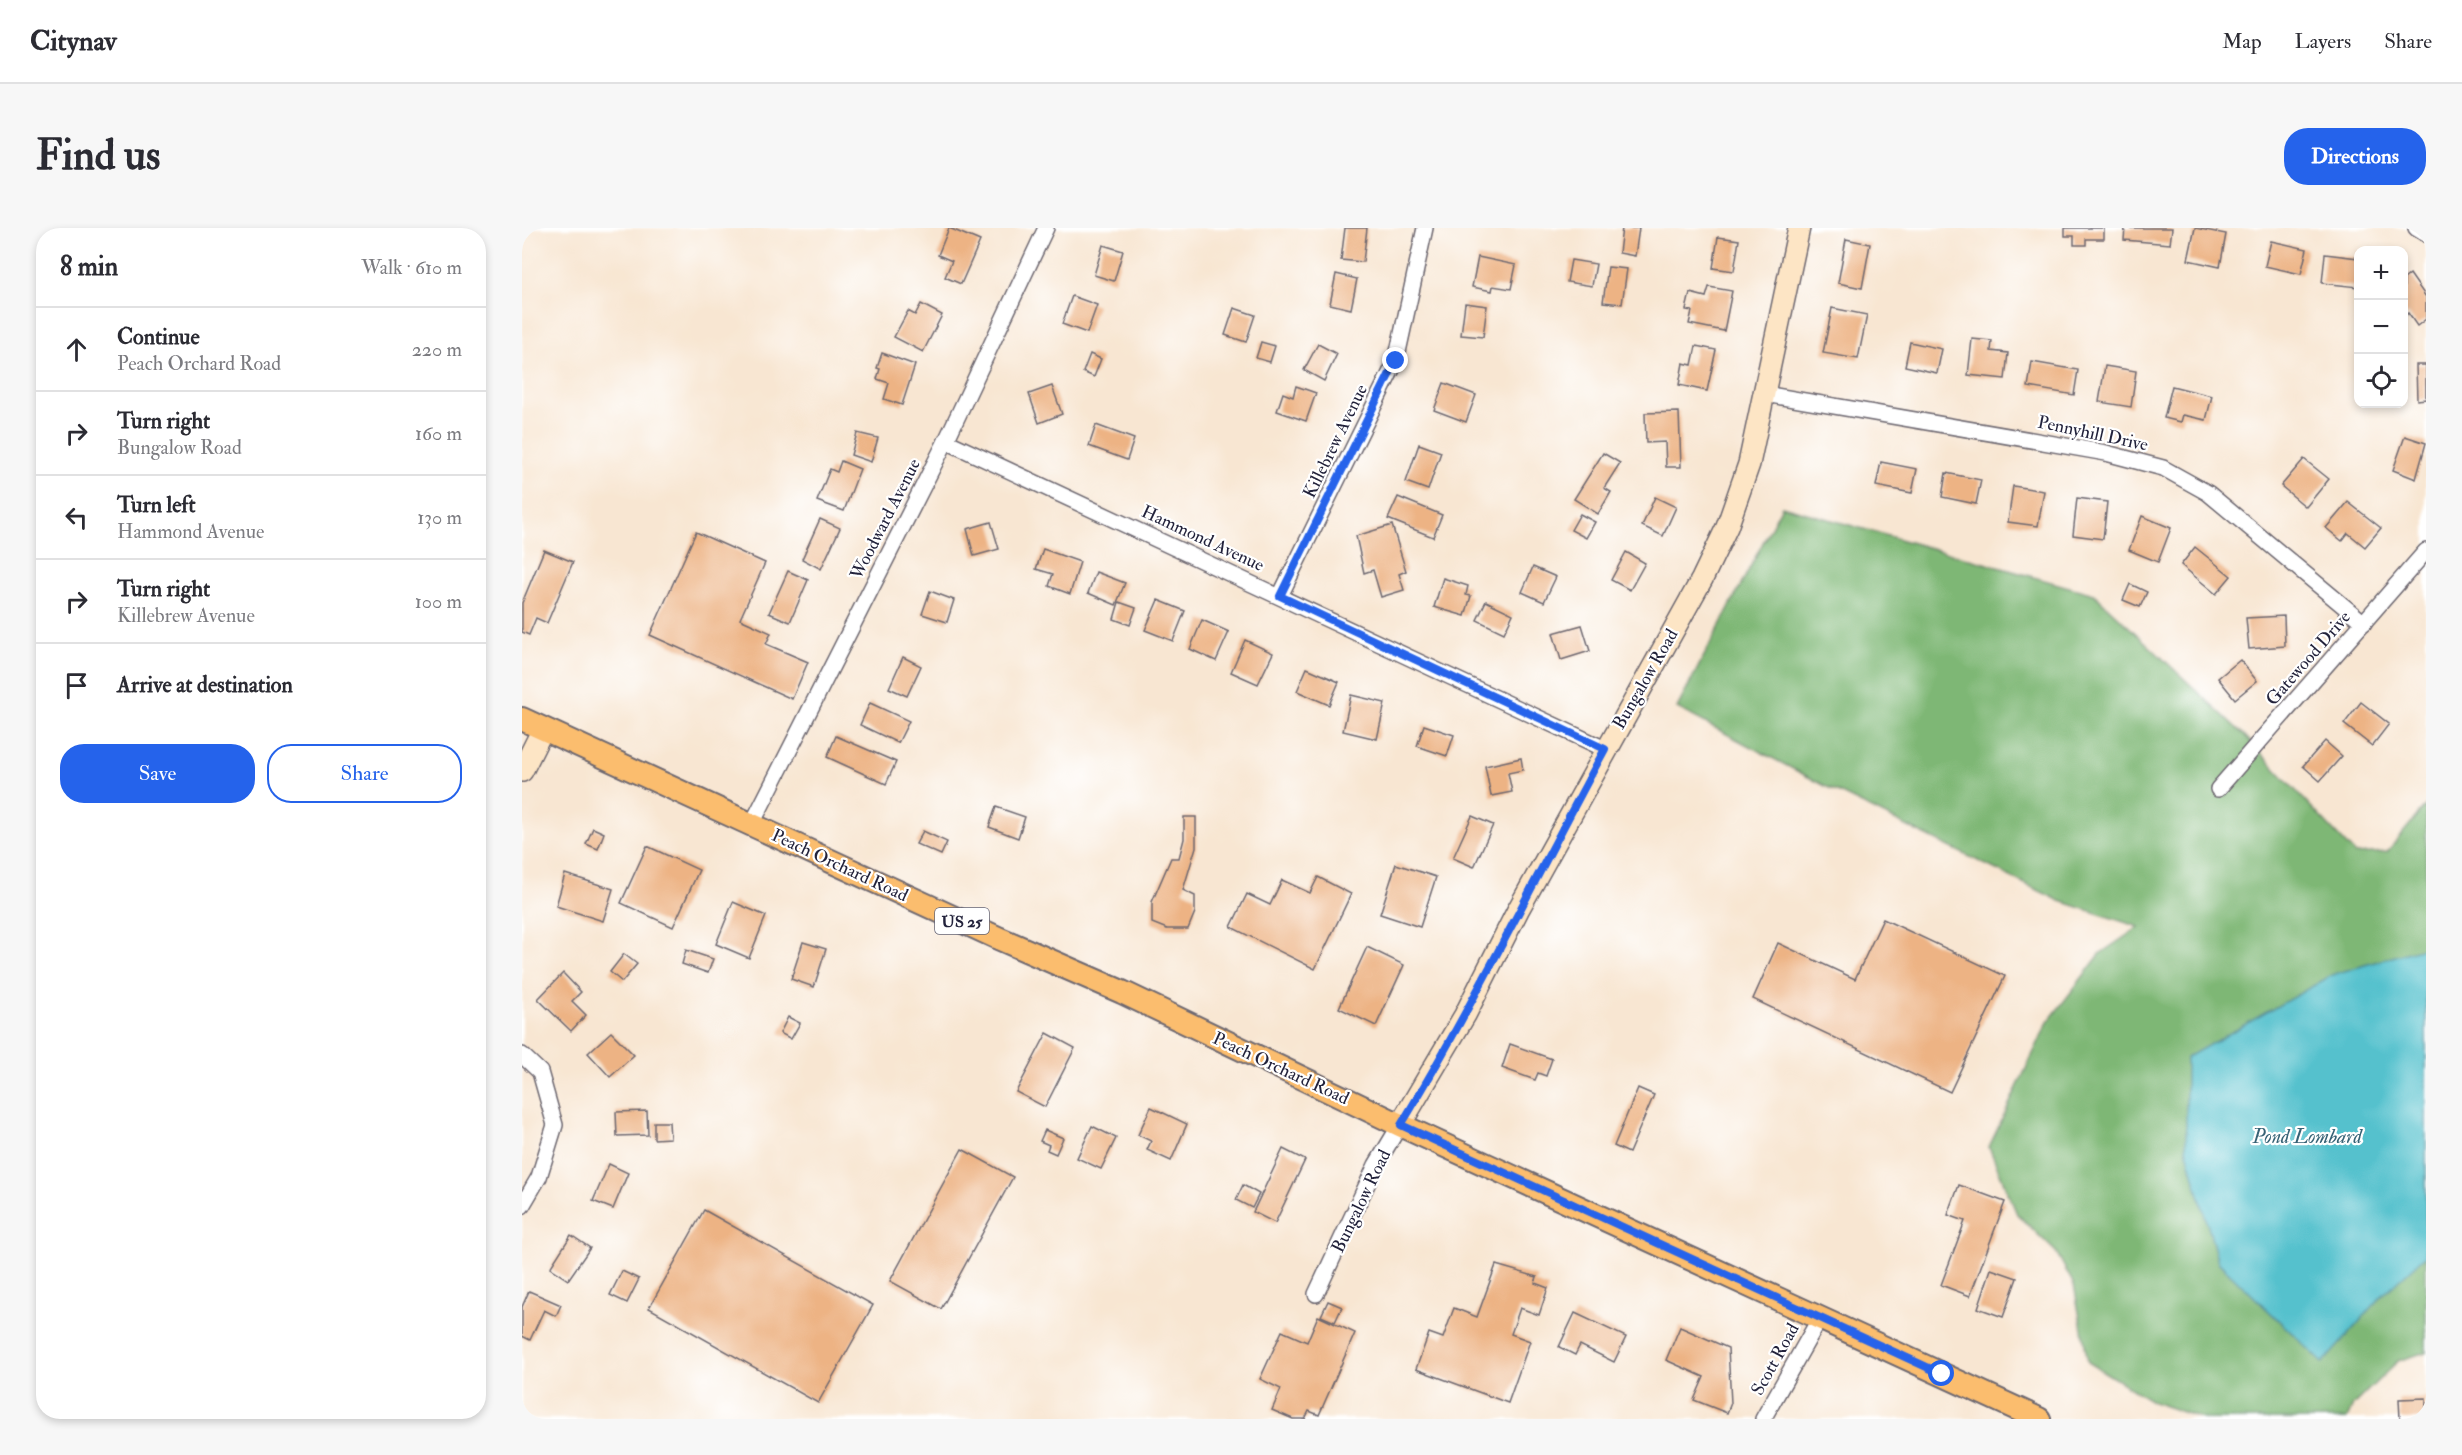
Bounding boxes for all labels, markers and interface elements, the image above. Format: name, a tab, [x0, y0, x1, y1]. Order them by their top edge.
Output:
text: Citynav	[30, 24, 117, 59]
text: Map	[2222, 28, 2262, 55]
text: Layers	[2295, 28, 2351, 55]
text: Share	[2384, 28, 2432, 55]
button: Directions	[2284, 128, 2426, 185]
text: Find us	[36, 130, 160, 182]
map controls	[2354, 246, 2408, 408]
button: +	[2354, 246, 2408, 300]
text: 8 min	[60, 251, 118, 283]
text: Walk · 610 m	[361, 255, 462, 280]
button: −	[2354, 300, 2408, 354]
text: Continue	[117, 323, 200, 351]
icon: ahead	[60, 333, 93, 366]
text: 220 m	[412, 337, 462, 362]
route end	[1382, 347, 1408, 373]
text: Peach Orchard Road	[117, 351, 281, 376]
button: locate	[2354, 354, 2408, 408]
street label: Killebrew Avenue	[1298, 380, 1373, 502]
text: Turn right	[117, 407, 210, 435]
street label: Pennyhill Drive	[2036, 411, 2151, 457]
icon: right	[60, 417, 93, 450]
text: 160 m	[415, 421, 462, 446]
text: Bungalow Road	[117, 435, 242, 460]
street label: Woodward Avenue	[845, 455, 926, 584]
text: Turn left	[117, 491, 196, 519]
street label: Hammond Avenue	[1138, 500, 1268, 577]
icon: left	[60, 501, 93, 534]
text: 130 m	[417, 505, 462, 530]
text: Hammond Avenue	[117, 519, 264, 544]
text: Turn right	[117, 575, 210, 603]
icon: right	[60, 585, 93, 618]
text: 100 m	[415, 589, 462, 614]
text: Killebrew Avenue	[117, 603, 255, 628]
street label: Gatewood Drive	[2261, 606, 2356, 710]
street label: Bungalow Road	[1607, 625, 1684, 734]
icon: arrive	[60, 669, 93, 702]
text: Arrive at destination	[117, 671, 293, 699]
button: Save	[60, 744, 255, 803]
button: Share	[267, 744, 462, 803]
street label: Peach Orchard Road	[768, 824, 912, 907]
road number: US 25	[935, 908, 989, 934]
street label: Peach Orchard Road	[1209, 1027, 1353, 1110]
water label: Pond Lombard	[2251, 1124, 2363, 1149]
street label: Bungalow Road	[1327, 1146, 1396, 1257]
street label: Scott Road	[1746, 1319, 1805, 1399]
route start	[1928, 1360, 1954, 1386]

